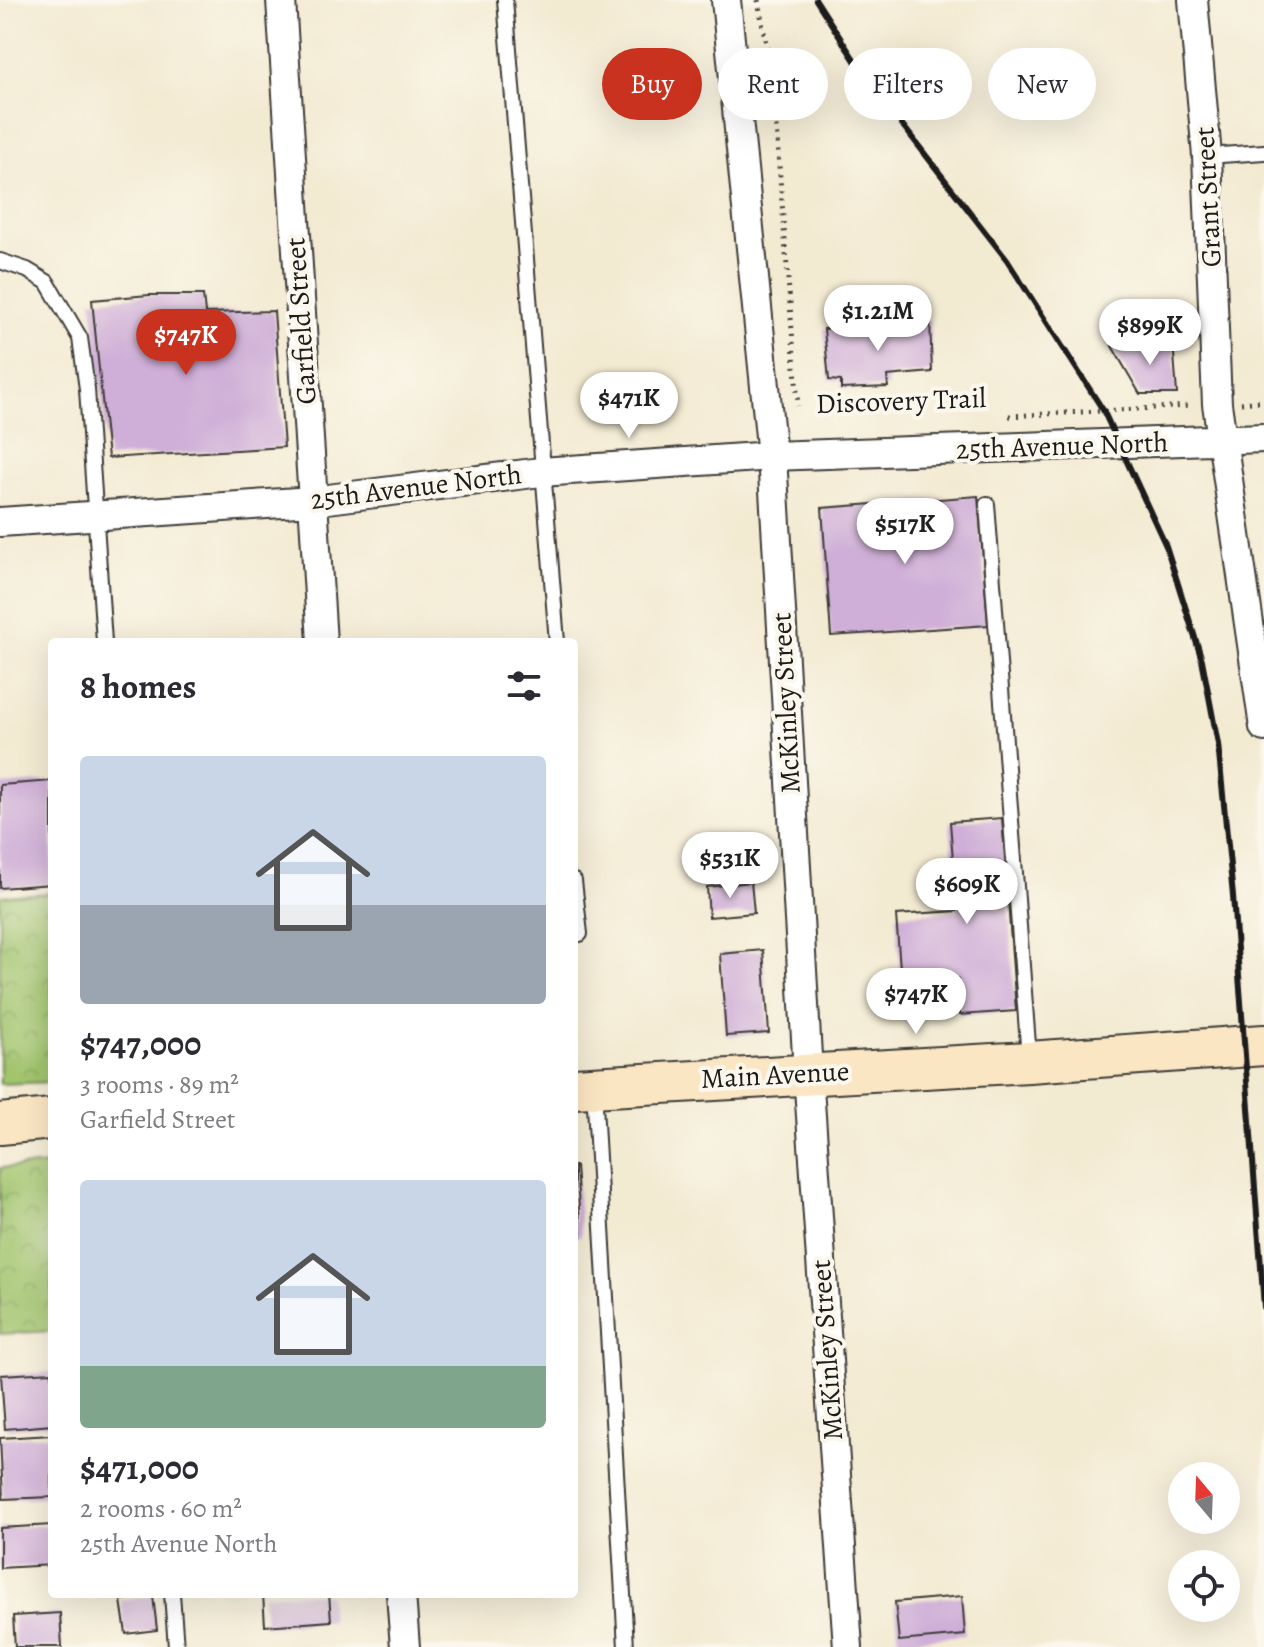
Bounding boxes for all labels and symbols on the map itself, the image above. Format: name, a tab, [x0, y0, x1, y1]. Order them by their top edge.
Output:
street label: Grant Street	[1185, 126, 1231, 268]
street label: Garfield Street	[276, 236, 326, 406]
pin: $1.21M	[813, 285, 943, 353]
pin: $899K	[1094, 299, 1206, 367]
pin: $747K	[130, 309, 242, 377]
pin: $471K	[573, 372, 685, 440]
street label: Discovery Trail	[815, 379, 987, 423]
street label: 25th Avenue North	[955, 423, 1169, 469]
street label: 25th Avenue North	[308, 455, 524, 519]
pin: $517K	[849, 498, 961, 566]
street label: McKinley Street	[762, 611, 810, 795]
pin: $531K	[674, 832, 786, 900]
pin: $609K	[911, 858, 1023, 926]
pin: $747K	[860, 968, 972, 1036]
street label: Main Avenue	[700, 1052, 850, 1098]
street label: McKinley Street	[802, 1258, 852, 1442]
north arrow	[1168, 1462, 1240, 1534]

